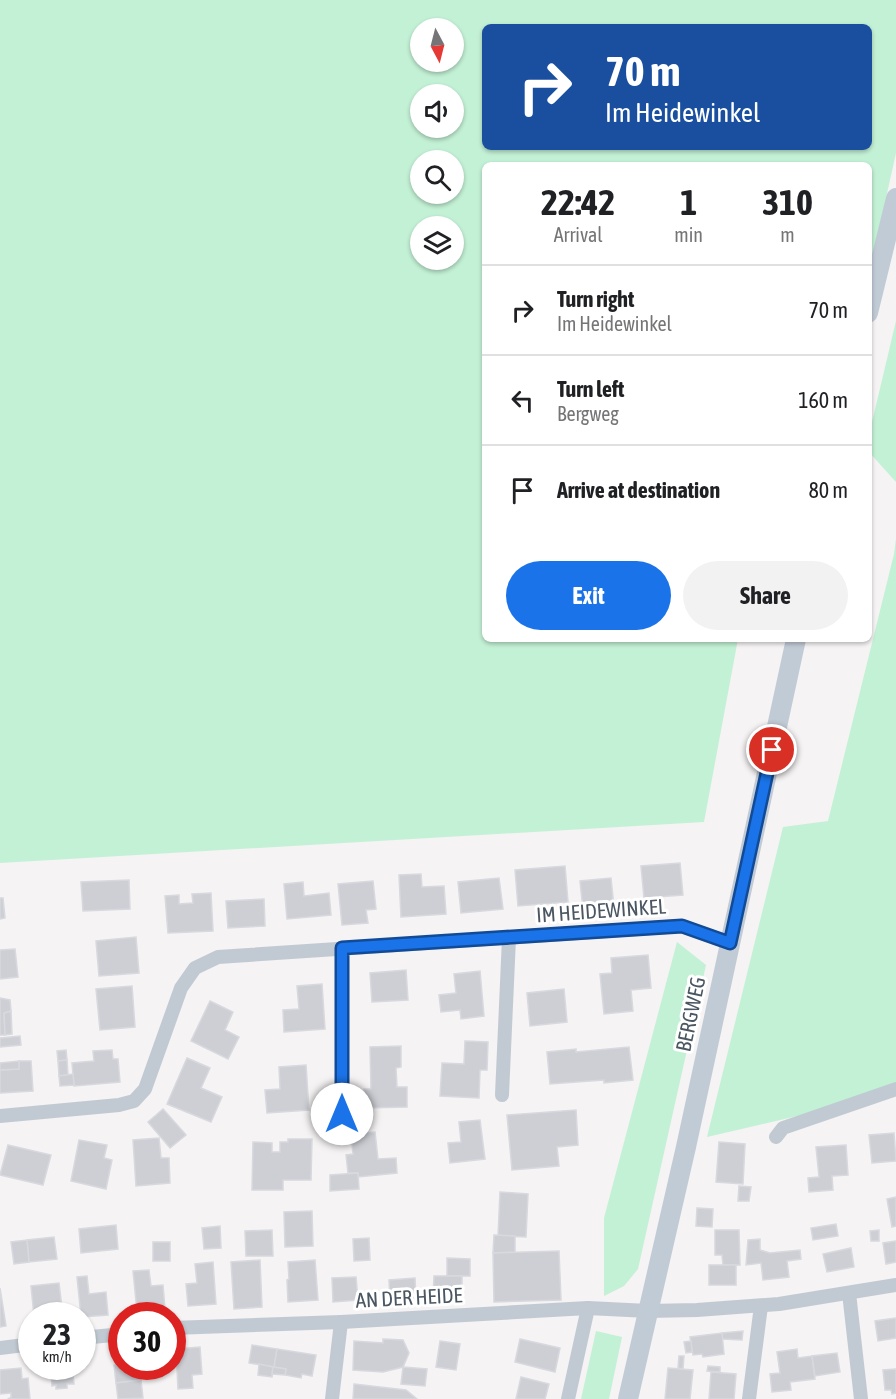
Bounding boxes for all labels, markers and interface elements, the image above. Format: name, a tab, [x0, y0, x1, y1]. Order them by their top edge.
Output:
north arrow	[410, 18, 464, 72]
map controls	[410, 18, 464, 270]
text: 70 m	[605, 47, 680, 95]
icon: right	[506, 48, 584, 126]
button: sound	[410, 84, 464, 138]
text: Im Heidewinkel	[605, 97, 760, 128]
button: search	[410, 150, 464, 204]
text: 22:42	[541, 181, 615, 223]
text: 1	[680, 181, 697, 223]
text: 310	[762, 181, 813, 223]
button: layers	[410, 216, 464, 270]
text: Arrival	[554, 223, 603, 246]
text: min	[674, 223, 703, 246]
text: m	[780, 223, 795, 246]
text: Turn right	[557, 286, 634, 312]
icon: right	[506, 294, 539, 327]
text: 70 m	[808, 297, 848, 323]
text: Im Heidewinkel	[557, 312, 672, 335]
text: Turn left	[557, 376, 624, 402]
icon: left	[506, 384, 539, 417]
text: 160 m	[798, 387, 848, 413]
text: Bergweg	[557, 402, 619, 425]
icon: arrive	[506, 474, 539, 507]
text: Arrive at destination	[557, 477, 720, 503]
text: 80 m	[808, 477, 848, 503]
button: Exit	[506, 561, 671, 630]
button: Share	[683, 561, 848, 630]
pin	[746, 724, 797, 775]
icon: arrive	[755, 733, 788, 766]
street label: IM HEIDEWINKEL	[535, 894, 667, 926]
street label: BERGWEG	[670, 975, 710, 1053]
position arrow	[310, 1082, 374, 1146]
street label: AN DER HEIDE	[355, 1282, 463, 1312]
speed limit sign: 30	[108, 1302, 186, 1380]
text: 23	[43, 1317, 71, 1351]
text: km/h	[42, 1348, 72, 1365]

